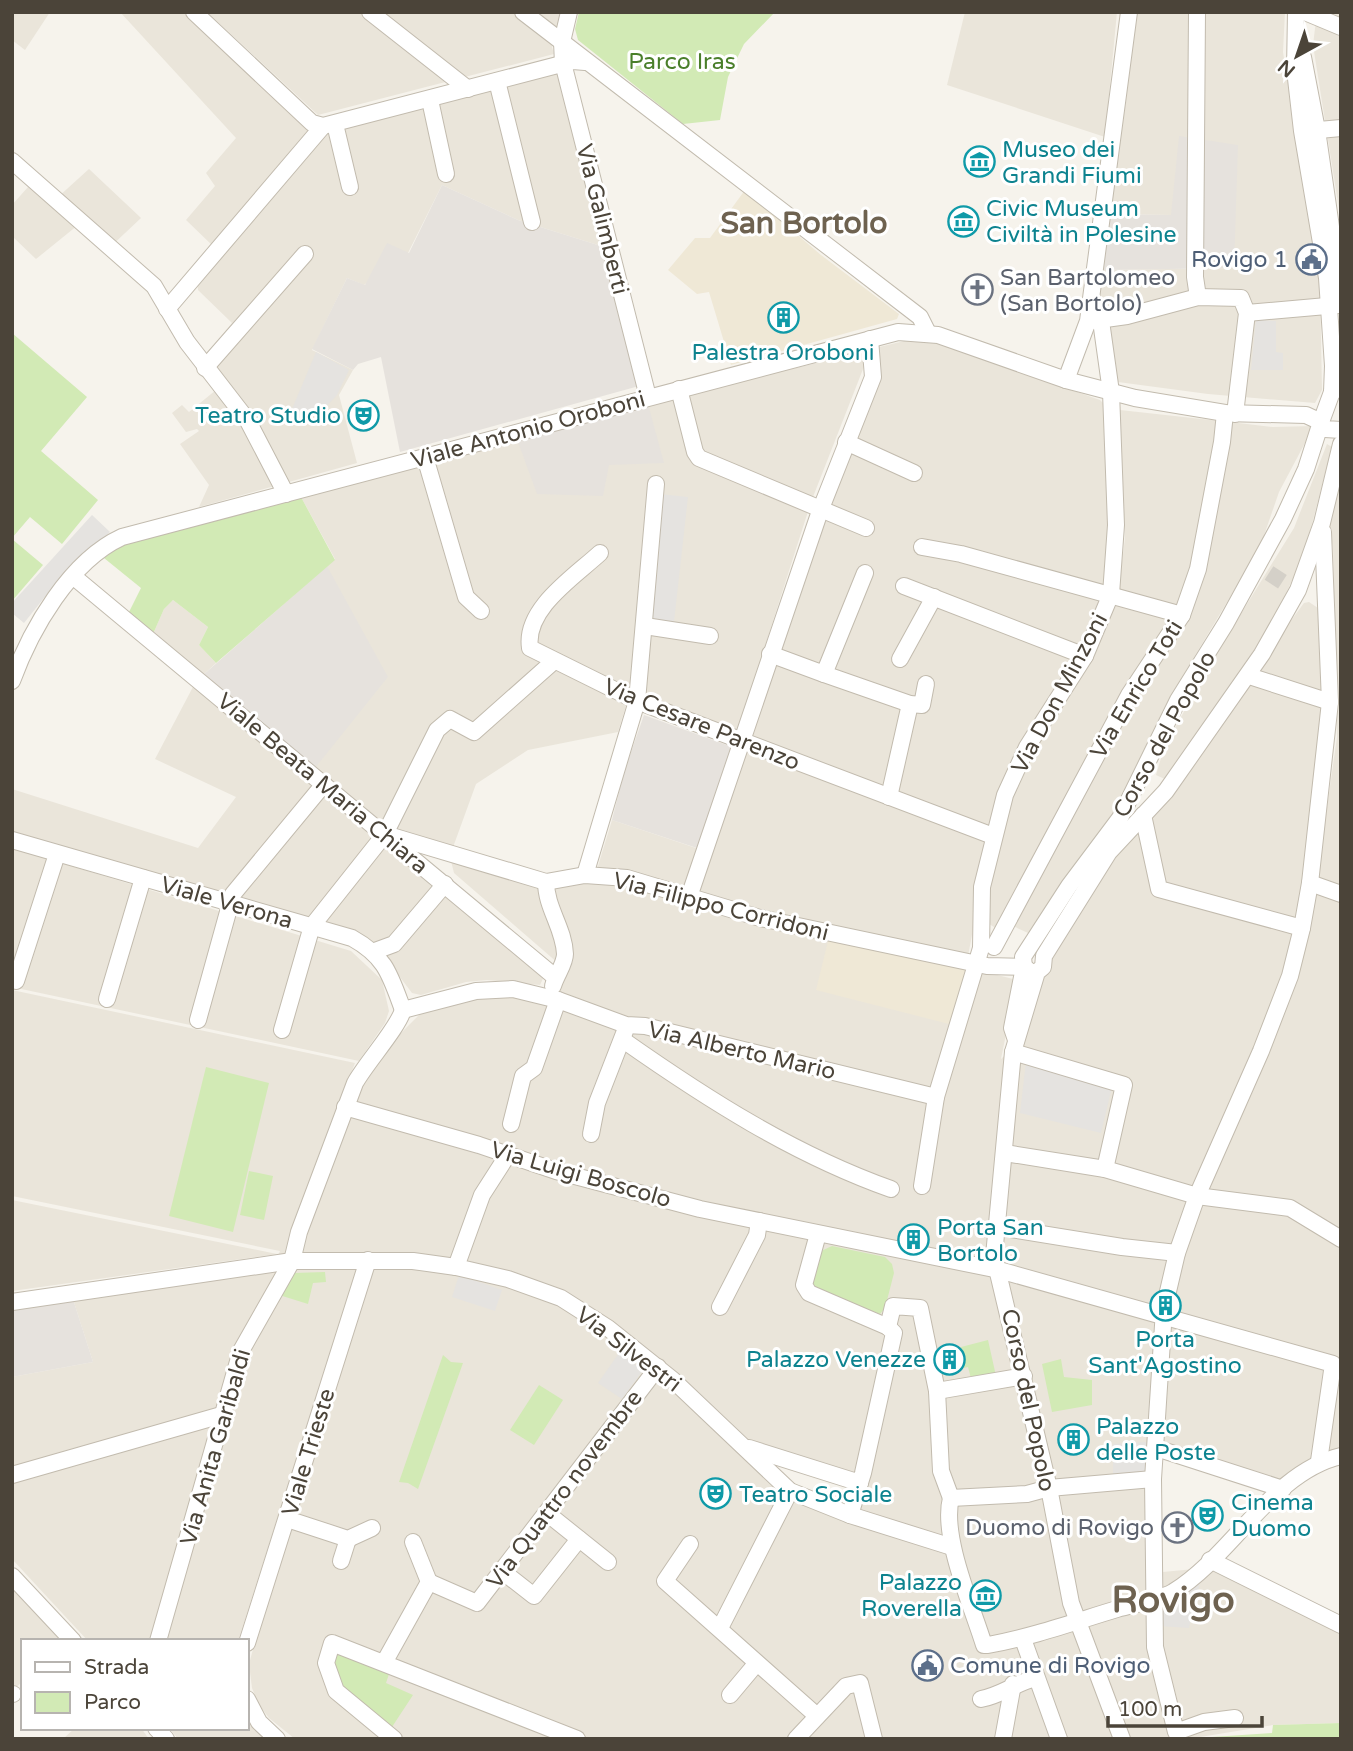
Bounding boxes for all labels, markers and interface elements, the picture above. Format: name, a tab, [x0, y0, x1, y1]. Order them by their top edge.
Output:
north arrow	[1262, 21, 1332, 91]
park label: Parco Iras	[628, 48, 736, 76]
text: N	[1274, 55, 1300, 82]
place label: Museo dei Grandi Fiumi	[1002, 136, 1142, 190]
street label: Via Galimberti	[570, 141, 634, 297]
museum icon: Museo dei Grandi Fiumi	[962, 145, 996, 179]
place label: Civic Museum Civiltà in Polesine	[986, 195, 1176, 249]
museum icon: Civic Museum Civiltà in Polesine	[946, 204, 980, 238]
district label: San Bortolo	[721, 205, 887, 242]
public building icon: Rovigo 1	[1294, 242, 1328, 276]
place label: Rovigo 1	[1191, 246, 1288, 274]
place label: San Bartolomeo (San Bortolo)	[1000, 264, 1175, 318]
church icon: San Bartolomeo (San Bortolo)	[960, 273, 994, 307]
building icon: Palestra Oroboni	[766, 301, 800, 335]
place label: Palestra Oroboni	[691, 339, 875, 367]
street label: Viale Antonio Oroboni	[408, 385, 648, 475]
theatre icon: Teatro Studio	[347, 398, 381, 432]
place label: Teatro Studio	[195, 402, 341, 430]
street label: Via Don Minzoni	[1006, 608, 1114, 779]
street label: Via Enrico Toti	[1085, 615, 1189, 764]
street label: Corso del Popolo	[1108, 646, 1222, 823]
street label: Via Cesare Parenzo	[599, 673, 804, 777]
street label: Viale Beata Maria Chiara	[211, 687, 434, 880]
street label: Via Filippo Corridoni	[610, 867, 832, 947]
street label: Viale Verona	[157, 871, 296, 935]
street label: Via Alberto Mario	[645, 1016, 838, 1086]
street label: Via Luigi Boscolo	[487, 1136, 674, 1214]
place label: Porta San Bortolo	[937, 1214, 1044, 1268]
building icon: Porta San Bortolo	[897, 1223, 931, 1257]
building icon: Porta Sant'Agostino	[1148, 1288, 1182, 1322]
street label: Via Silvestri	[570, 1301, 687, 1399]
street label: Corso del Popolo	[995, 1306, 1061, 1494]
place label: Porta Sant'Agostino	[1088, 1326, 1242, 1380]
building icon: Palazzo Venezze	[932, 1342, 966, 1376]
street label: Via Anita Garibaldi	[175, 1346, 257, 1549]
place label: Palazzo Venezze	[746, 1346, 926, 1374]
street label: Viale Trieste	[276, 1385, 342, 1519]
street label: Via Quattro novembre	[481, 1385, 649, 1594]
place label: Palazzo delle Poste	[1096, 1413, 1216, 1467]
building icon: Palazzo delle Poste	[1056, 1422, 1090, 1456]
theatre icon: Teatro Sociale	[699, 1477, 733, 1511]
place label: Teatro Sociale	[739, 1481, 892, 1509]
place label: Cinema Duomo	[1231, 1489, 1314, 1543]
theatre icon: Cinema Duomo	[1191, 1498, 1225, 1532]
church icon: Duomo di Rovigo	[1160, 1510, 1194, 1544]
place label: Duomo di Rovigo	[965, 1514, 1154, 1542]
place label: Palazzo Roverella	[861, 1569, 962, 1623]
museum icon: Palazzo Roverella	[968, 1578, 1002, 1612]
district label: Rovigo	[1111, 1578, 1235, 1623]
legend	[21, 1639, 248, 1730]
public building icon: Comune di Rovigo	[910, 1648, 944, 1682]
place label: Comune di Rovigo	[950, 1652, 1150, 1680]
text: Strada	[84, 1655, 149, 1680]
scale bar	[1108, 1684, 1262, 1728]
text: Parco	[84, 1690, 141, 1715]
text: 100 m	[1118, 1697, 1182, 1722]

